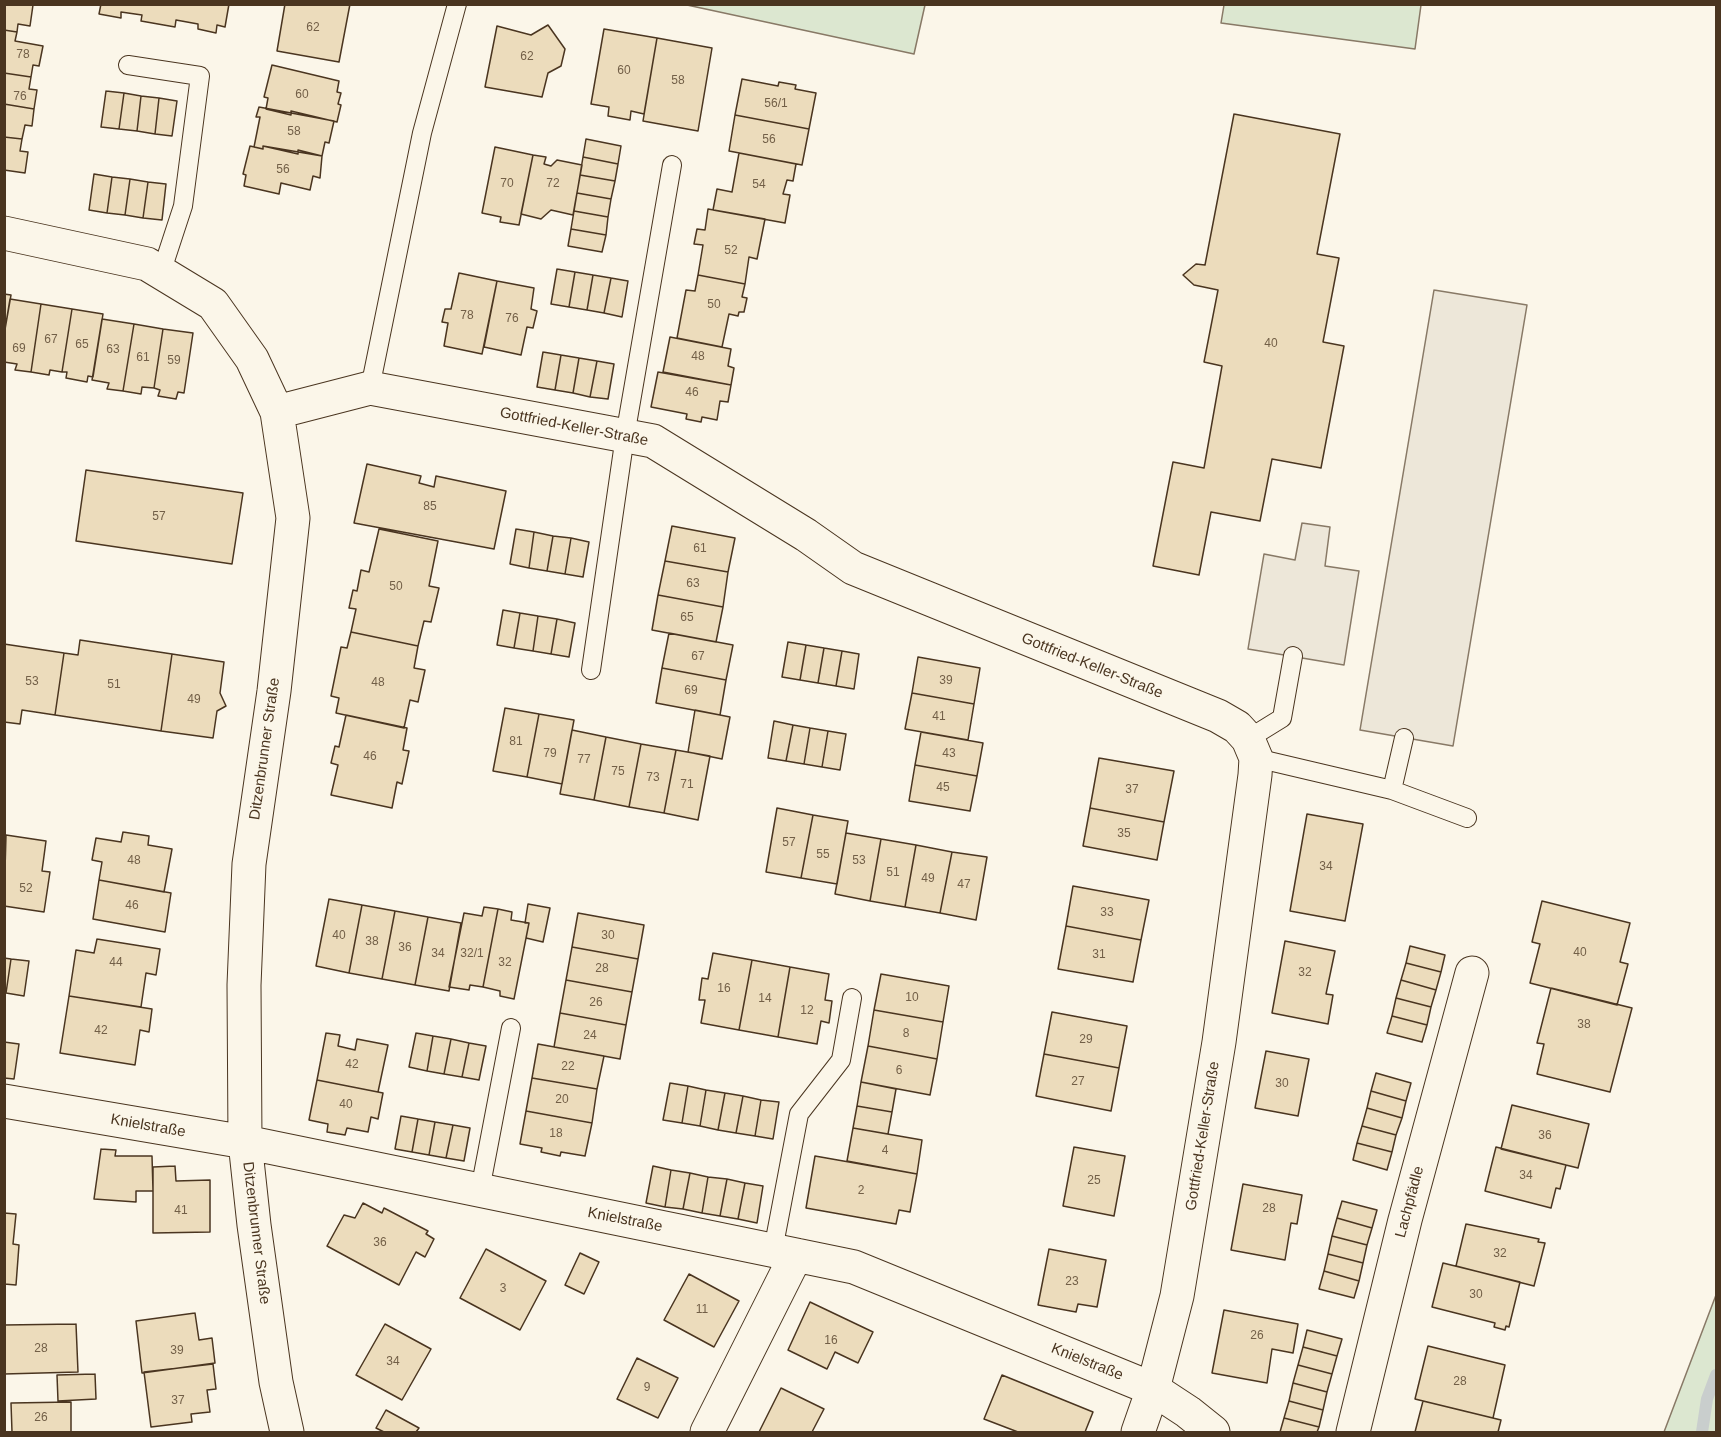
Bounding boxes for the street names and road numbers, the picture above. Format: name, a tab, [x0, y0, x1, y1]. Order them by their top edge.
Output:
street label: Gottfried-Keller-Straße	[498, 404, 650, 450]
street label: Gottfried-Keller-Straße	[1019, 629, 1165, 703]
street label: Ditzenbrunner Straße	[246, 677, 284, 821]
street label: Gottfried-Keller-Straße	[1182, 1060, 1224, 1212]
street label: Knielstraße	[109, 1111, 187, 1141]
street label: Ditzenbrunner Straße	[238, 1161, 274, 1305]
street label: Lachpfädle	[1392, 1164, 1428, 1240]
street label: Knielstraße	[586, 1204, 664, 1236]
street label: Knielstraße	[1048, 1339, 1126, 1385]

